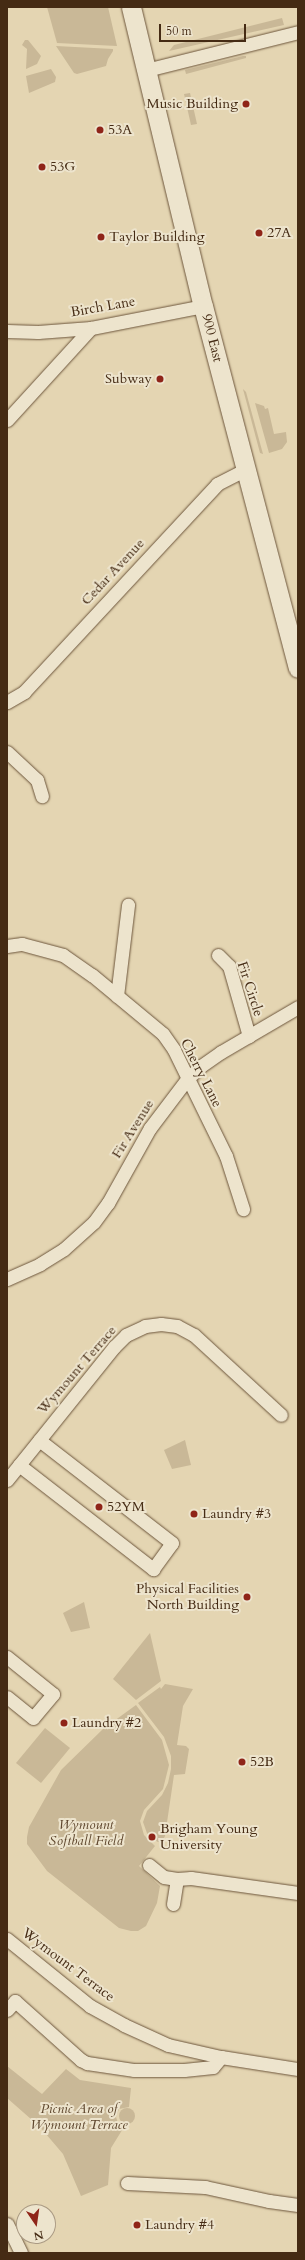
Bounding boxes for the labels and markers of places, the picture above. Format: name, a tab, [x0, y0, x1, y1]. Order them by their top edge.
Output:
place label: Music Building	[146, 96, 238, 112]
marker: Music Building	[241, 99, 251, 109]
place label: 53A	[108, 122, 132, 138]
marker: 53A	[95, 125, 105, 135]
place label: 53G	[50, 159, 75, 175]
marker: 53G	[37, 162, 47, 172]
place label: 27A	[267, 225, 291, 241]
marker: 27A	[254, 228, 264, 238]
place label: Taylor Building	[109, 229, 205, 245]
marker: Taylor Building	[96, 232, 106, 242]
place label: Subway	[105, 371, 152, 387]
marker: Subway	[155, 374, 165, 384]
place label: 52YM	[107, 1499, 145, 1515]
marker: 52YM	[94, 1502, 104, 1512]
place label: Laundry #3	[202, 1506, 271, 1522]
marker: Laundry #3	[189, 1509, 199, 1519]
place label: Physical Facilities North Building	[136, 1581, 239, 1614]
marker: Physical Facilities North Building	[242, 1592, 252, 1602]
place label: Laundry #2	[72, 1715, 141, 1731]
marker: Laundry #2	[59, 1718, 69, 1728]
place label: 52B	[250, 1754, 274, 1770]
marker: 52B	[237, 1757, 247, 1767]
place label: Brigham Young University	[160, 1821, 257, 1854]
marker: Brigham Young University	[147, 1832, 157, 1842]
place label: Laundry #4	[145, 2217, 214, 2233]
marker: Laundry #4	[132, 2220, 142, 2230]

